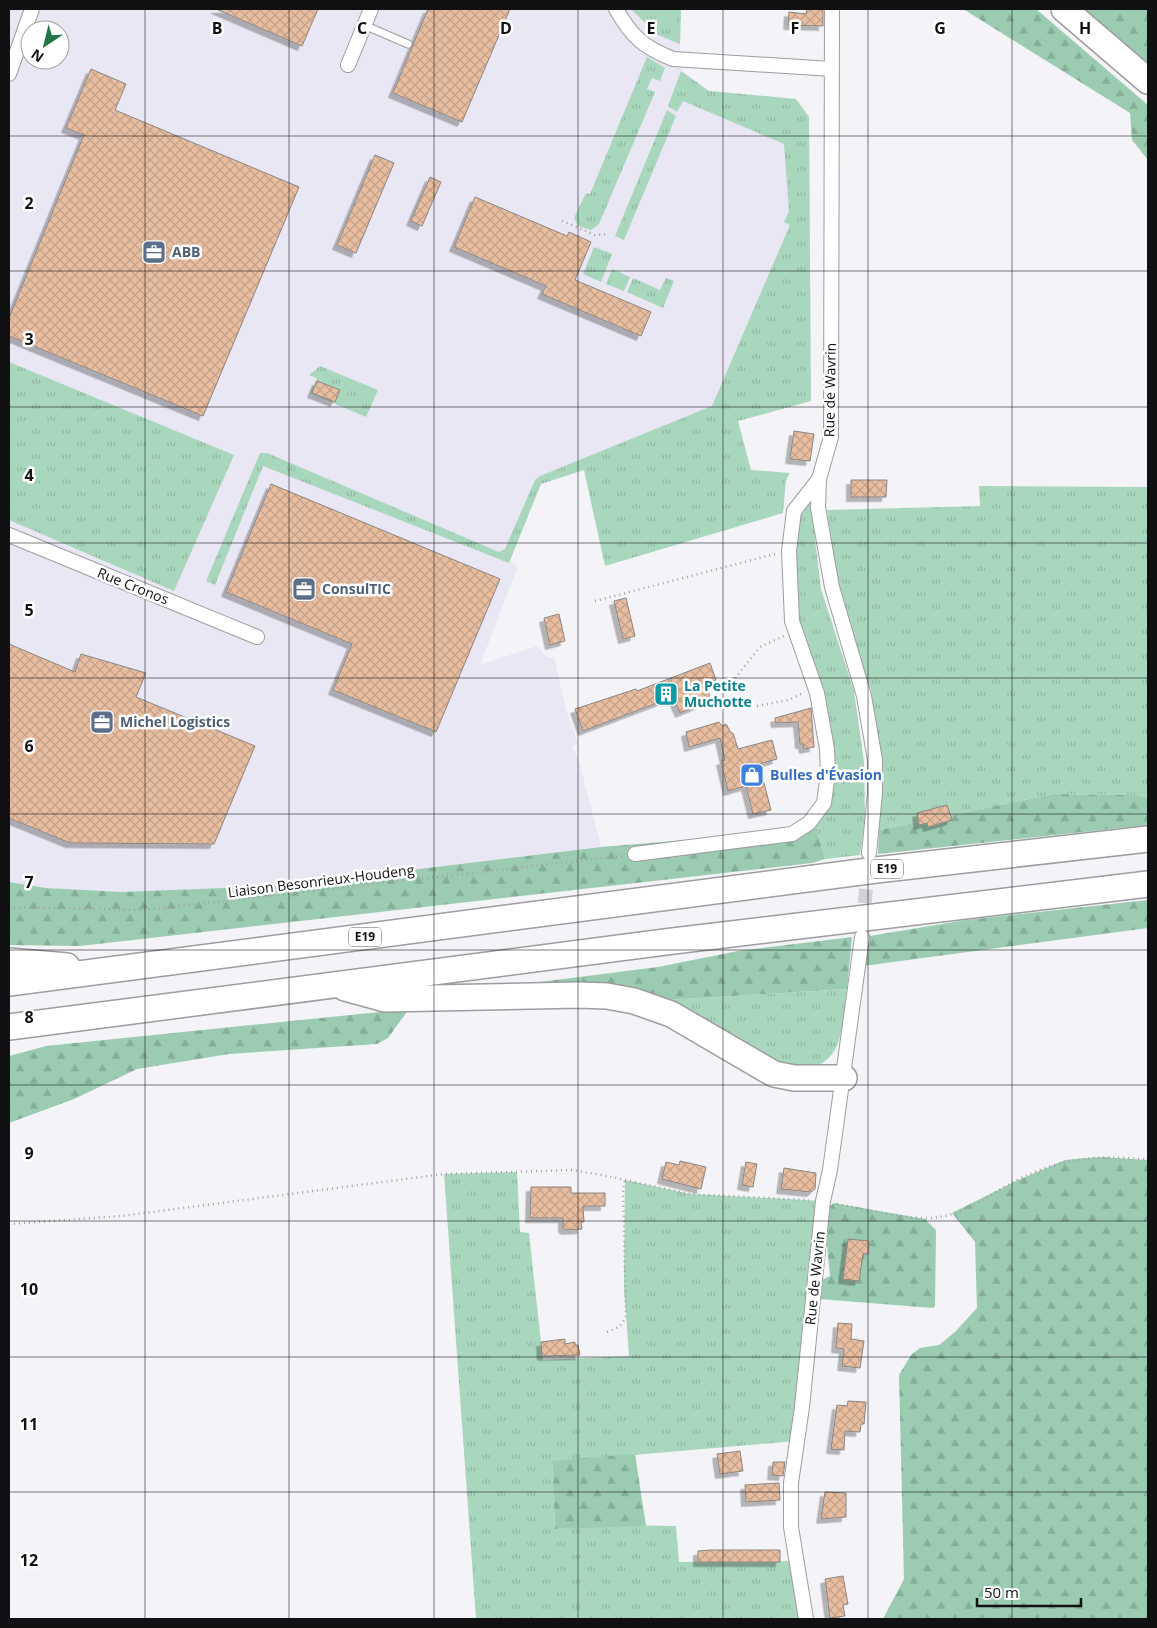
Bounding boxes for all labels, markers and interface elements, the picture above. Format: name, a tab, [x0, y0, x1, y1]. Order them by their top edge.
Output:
text: B	[212, 17, 222, 39]
text: C	[357, 17, 367, 39]
text: D	[500, 17, 512, 39]
text: E	[647, 17, 656, 39]
text: F	[791, 17, 799, 39]
text: G	[934, 17, 946, 39]
text: H	[1079, 17, 1091, 39]
north arrow	[20, 20, 70, 70]
text: N	[27, 45, 47, 67]
text: 2	[24, 192, 34, 214]
office icon: ABB	[141, 239, 167, 265]
place label: ABB	[172, 242, 200, 261]
text: 3	[24, 328, 34, 350]
street label: Rue de Wavrin	[819, 343, 840, 437]
text: 4	[24, 464, 34, 486]
street label: Rue Cronos	[95, 563, 172, 609]
office icon: ConsulTIC	[291, 576, 317, 602]
place label: ConsulTIC	[322, 579, 391, 598]
text: 5	[24, 599, 34, 621]
place label: La Petite Muchotte	[684, 676, 752, 711]
building icon: La Petite Muchotte	[653, 681, 679, 707]
office icon: Michel Logistics	[89, 709, 115, 735]
place label: Michel Logistics	[120, 712, 230, 731]
text: 6	[24, 735, 34, 757]
shop icon: Bulles d'Évasion	[739, 762, 765, 788]
place label: Bulles d'Évasion	[770, 765, 882, 784]
street label: Liaison Besonrieux-Houdeng	[227, 860, 416, 901]
road number: E19	[871, 860, 903, 879]
text: 7	[24, 871, 34, 893]
road number: E19	[349, 928, 381, 946]
text: 8	[24, 1006, 34, 1028]
text: 9	[24, 1142, 34, 1164]
street label: Rue de Wavrin	[800, 1230, 829, 1326]
text: 10	[20, 1278, 38, 1300]
text: 11	[20, 1413, 38, 1435]
text: 12	[20, 1549, 38, 1571]
scale bar	[977, 1576, 1081, 1608]
text: 50 m	[984, 1582, 1019, 1602]

